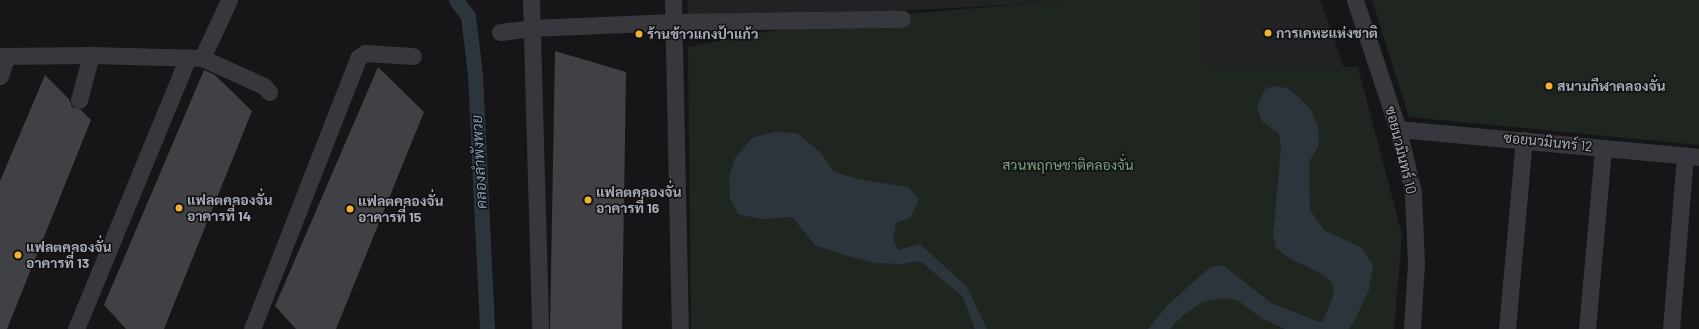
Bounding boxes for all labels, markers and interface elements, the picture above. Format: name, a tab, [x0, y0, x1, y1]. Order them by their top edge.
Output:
place label: การเคหะแห่งชาติ	[1276, 25, 1378, 41]
place label: ร้านข้าวแกงป้าแก้ว	[647, 26, 758, 42]
marker: การเคหะแห่งชาติ	[1263, 28, 1273, 38]
marker: ร้านข้าวแกงป้าแก้ว	[634, 29, 644, 39]
place label: สนามกีฬาคลองจั่น	[1557, 78, 1666, 94]
marker: สนามกีฬาคลองจั่น	[1544, 81, 1554, 91]
street label: ซอยนวมินทร์ 10	[1382, 104, 1420, 196]
water label: คลองลำพังพวย	[468, 115, 490, 209]
street label: ซอยนวมินทร์ 12	[1503, 129, 1593, 155]
park label: สวนพฤกษชาติคลองจั่น	[1002, 157, 1134, 173]
place label: แฟลตคลองจั่น อาคารที่ 16	[596, 184, 682, 216]
place label: แฟลตคลองจั่น อาคารที่ 14	[187, 192, 273, 224]
place label: แฟลตคลองจั่น อาคารที่ 15	[358, 193, 444, 226]
marker: แฟลตคลองจั่น อาคารที่ 16	[583, 195, 593, 205]
marker: แฟลตคลองจั่น อาคารที่ 14	[174, 203, 184, 213]
marker: แฟลตคลองจั่น อาคารที่ 15	[345, 204, 355, 214]
place label: แฟลตคลองจั่น อาคารที่ 13	[26, 239, 112, 272]
marker: แฟลตคลองจั่น อาคารที่ 13	[13, 250, 23, 260]

